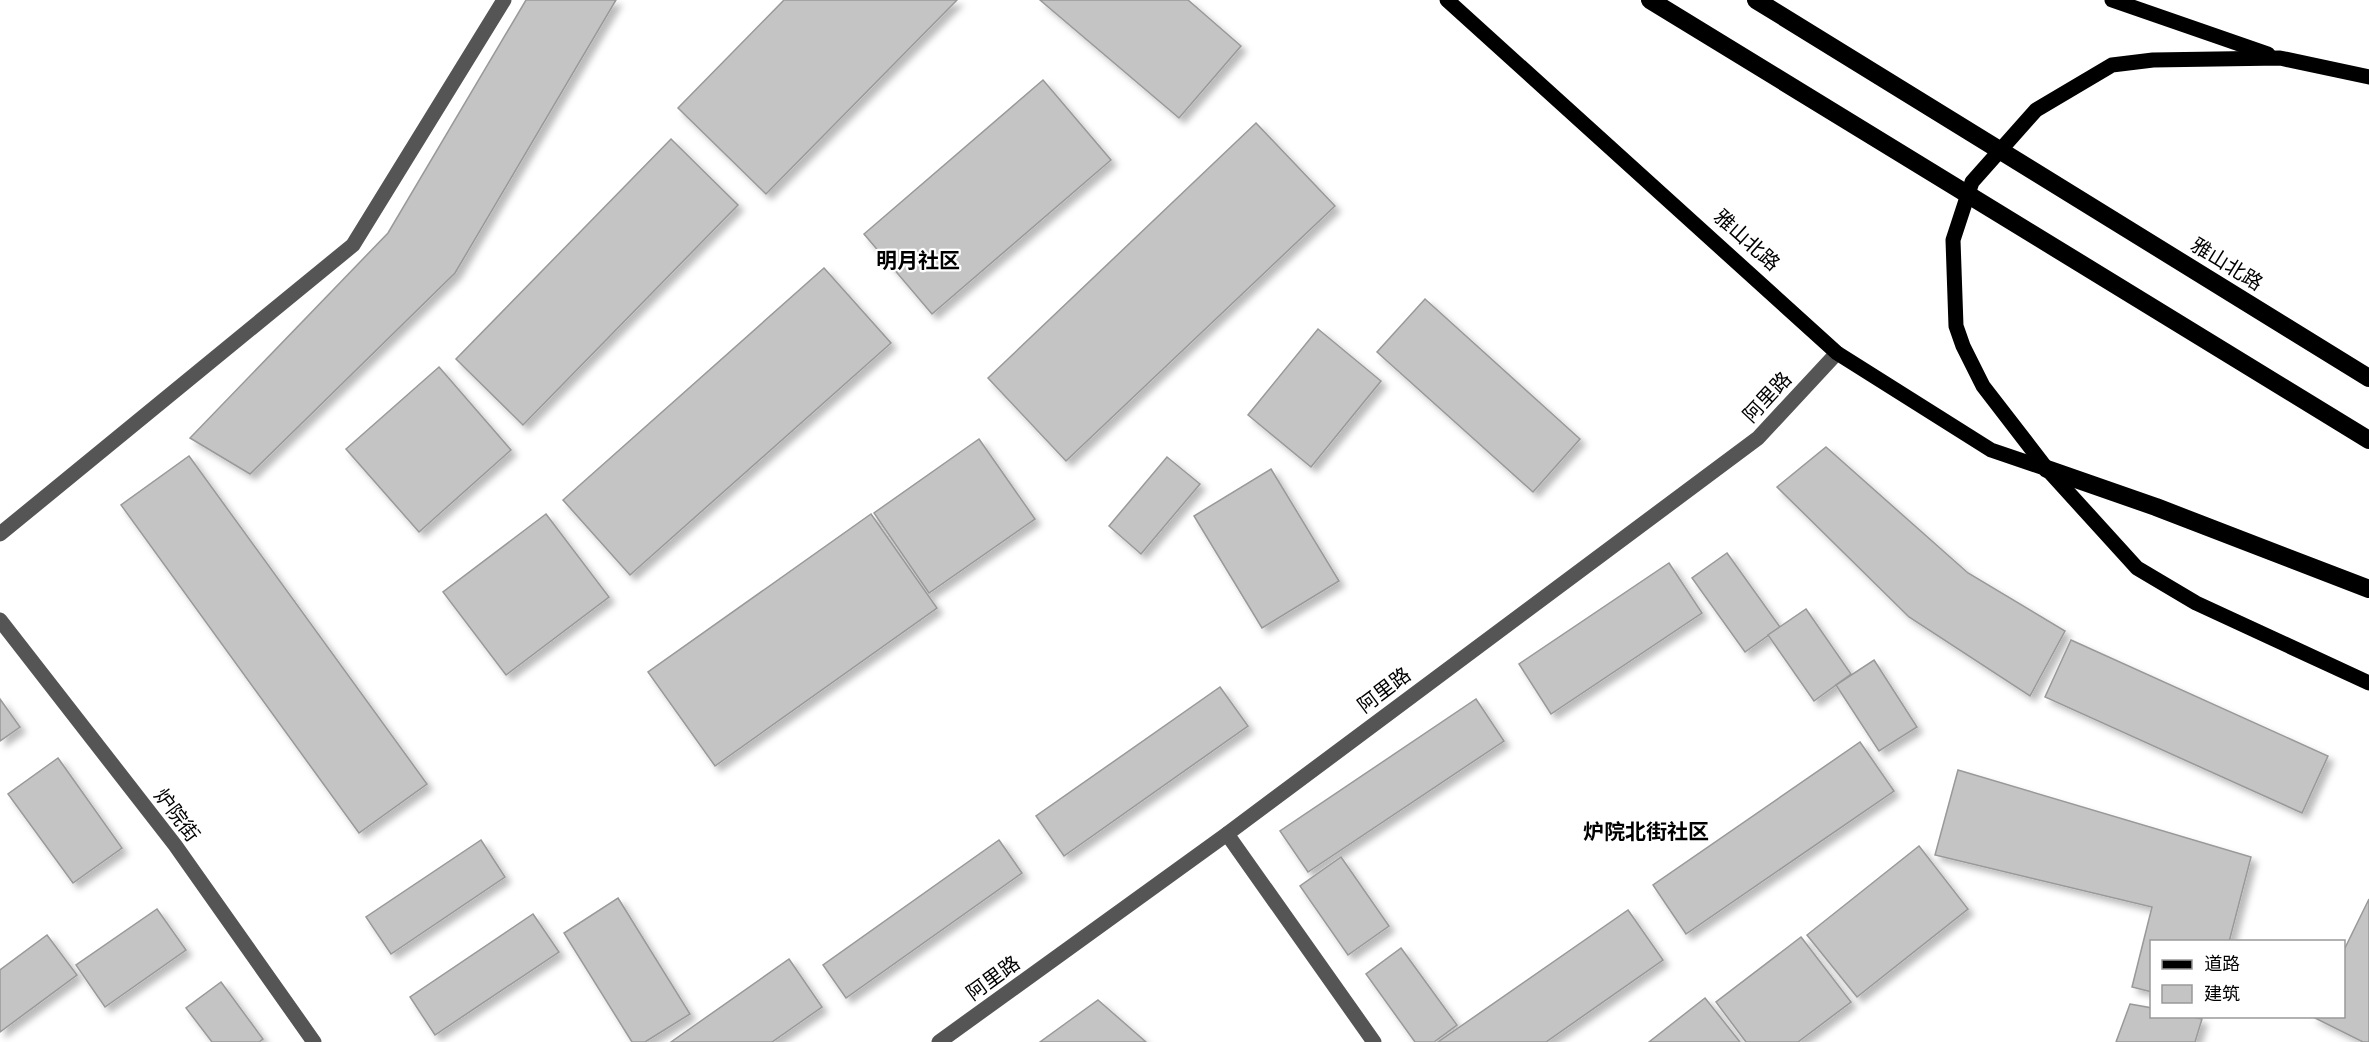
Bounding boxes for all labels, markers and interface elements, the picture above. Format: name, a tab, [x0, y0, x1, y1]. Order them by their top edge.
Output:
street label: 雅山北路	[1709, 204, 1785, 276]
street label: 雅山北路	[2187, 233, 2267, 295]
district label: 明月社区	[876, 248, 960, 273]
street label: 阿里路	[1738, 367, 1796, 427]
street label: 阿里路	[1353, 662, 1415, 718]
street label: 炉院街	[149, 784, 205, 846]
district label: 炉院北街社区	[1583, 819, 1709, 844]
legend	[2150, 940, 2345, 1018]
street label: 阿里路	[962, 951, 1024, 1005]
text: 道路	[2204, 953, 2240, 975]
text: 建筑	[2204, 983, 2240, 1005]

